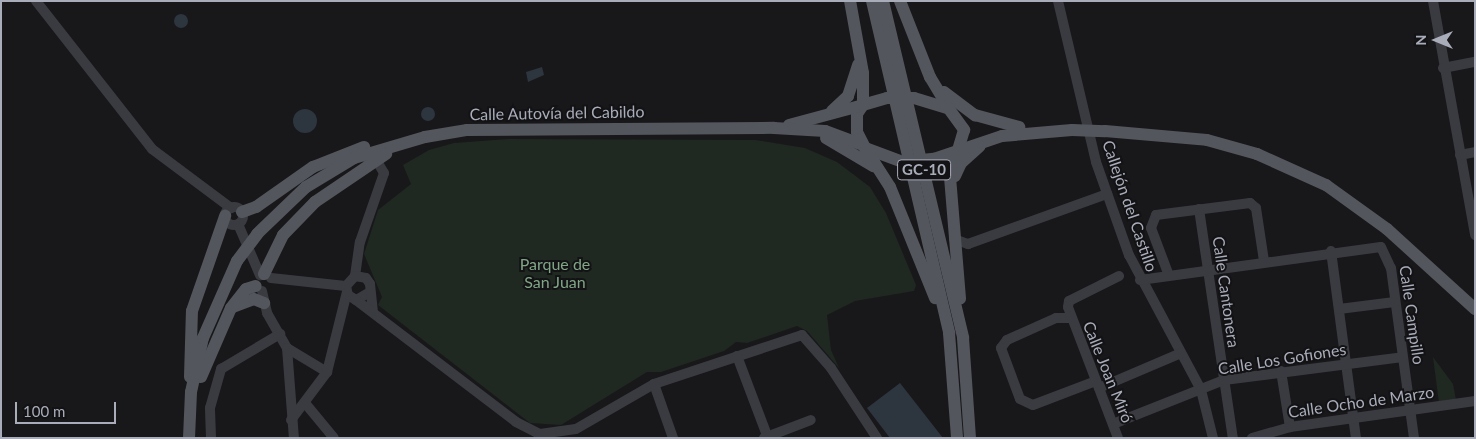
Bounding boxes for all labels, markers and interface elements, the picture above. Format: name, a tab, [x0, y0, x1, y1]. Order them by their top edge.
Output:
north arrow	[1411, 15, 1461, 65]
text: N	[1412, 35, 1429, 45]
street label: Calle Autovía del Cabildo	[469, 102, 645, 124]
street label: Callejón del Castillo	[1098, 138, 1162, 274]
road number: GC-10	[896, 158, 952, 182]
street label: Calle Cantonera	[1209, 235, 1243, 349]
park label: Parque de San Juan	[520, 254, 590, 292]
street label: Calle Campillo	[1396, 264, 1428, 366]
street label: Calle Joan Miró	[1079, 318, 1137, 426]
street label: Calle Los Gofiones	[1217, 339, 1347, 379]
street label: Calle Ocho de Marzo	[1287, 382, 1435, 422]
scale bar	[18, 392, 119, 424]
text: 100 m	[23, 402, 65, 420]

